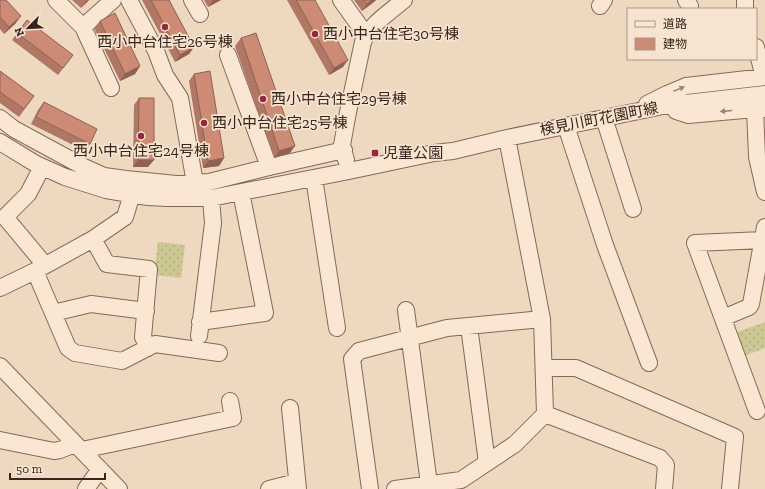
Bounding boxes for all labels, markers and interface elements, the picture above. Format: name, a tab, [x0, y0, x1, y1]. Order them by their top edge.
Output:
north arrow	[8, 8, 48, 48]
legend	[627, 8, 757, 60]
text: 道路	[663, 17, 687, 31]
marker: 西小中台住宅26号棟	[160, 22, 170, 32]
text: N	[11, 25, 27, 38]
place label: 西小中台住宅30号棟	[323, 25, 459, 43]
marker: 西小中台住宅30号棟	[310, 29, 320, 39]
place label: 西小中台住宅26号棟	[97, 33, 233, 51]
text: 建物	[663, 37, 687, 51]
one-way arrow	[674, 86, 685, 92]
place label: 西小中台住宅29号棟	[271, 90, 407, 108]
marker: 西小中台住宅29号棟	[258, 94, 268, 104]
street label: 検見川町花園町線	[538, 99, 660, 139]
one-way arrow	[720, 108, 732, 114]
place label: 西小中台住宅25号棟	[212, 114, 347, 132]
marker: 西小中台住宅25号棟	[199, 118, 209, 128]
marker: 西小中台住宅24号棟	[136, 131, 146, 141]
place label: 西小中台住宅24号棟	[73, 142, 209, 160]
place label: 児童公園	[383, 144, 443, 162]
marker: 児童公園	[370, 148, 380, 158]
scale bar	[10, 455, 105, 481]
text: 50 m	[16, 462, 43, 476]

